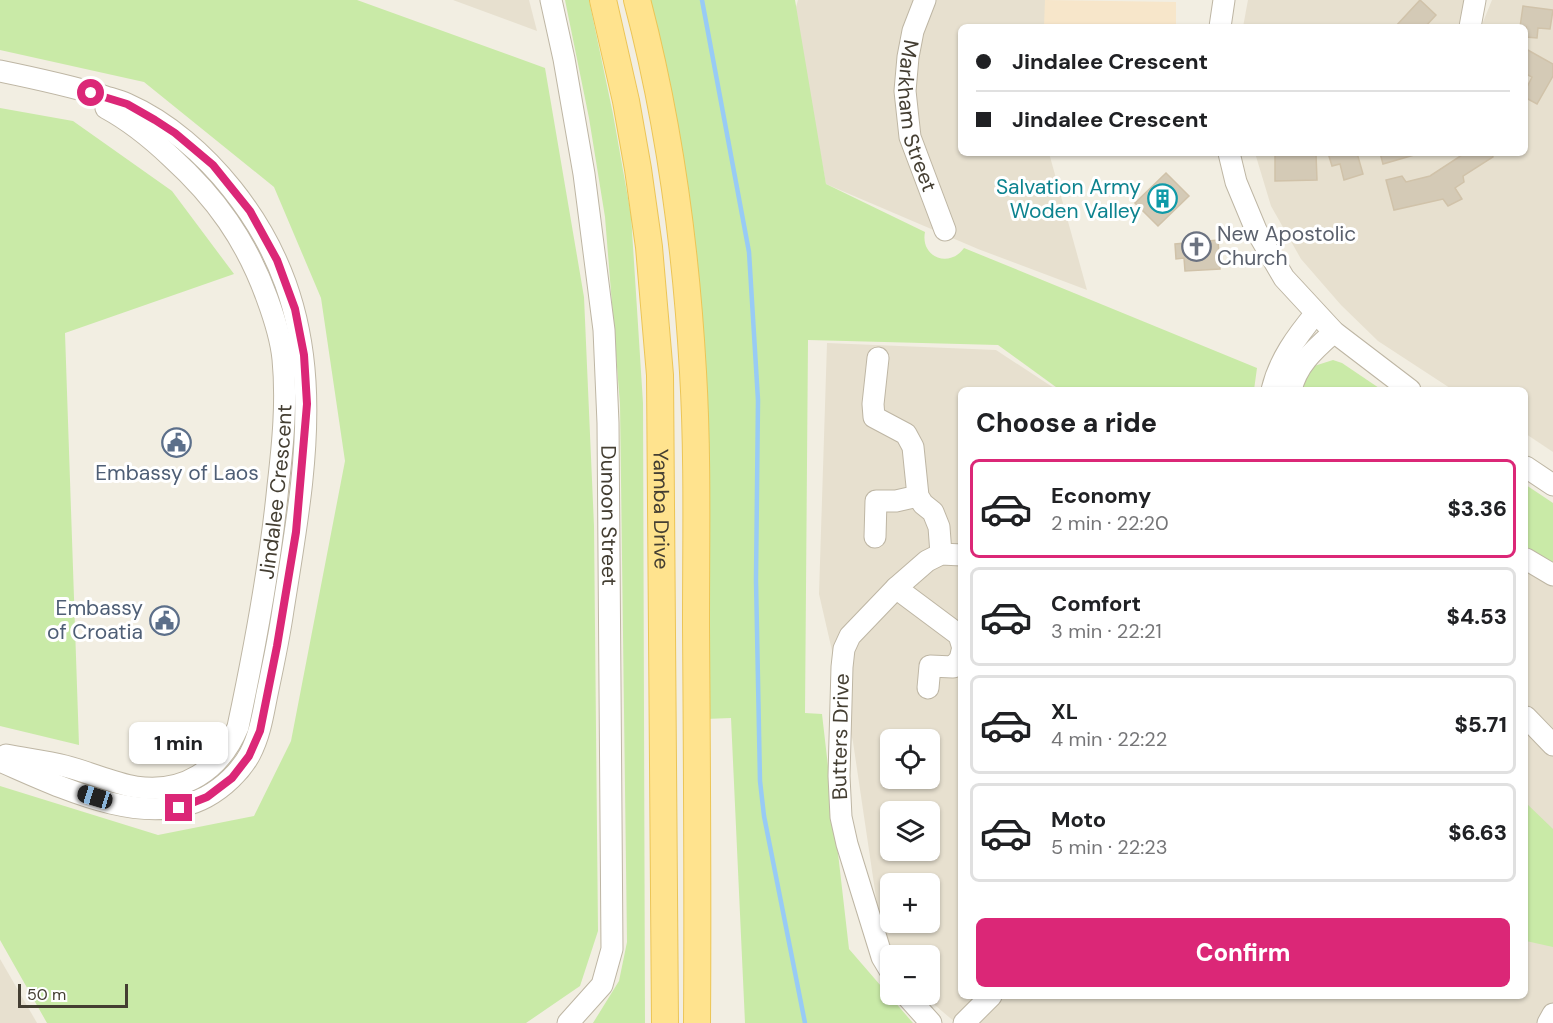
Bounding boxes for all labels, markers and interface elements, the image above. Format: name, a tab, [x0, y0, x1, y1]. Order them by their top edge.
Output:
street label: Markham Street	[891, 38, 943, 196]
text: Jindalee Crescent	[1012, 47, 1208, 76]
route start	[77, 79, 104, 106]
text: Jindalee Crescent	[1012, 105, 1208, 134]
place label: Salvation Army Woden Valley	[996, 173, 1141, 225]
building icon: Salvation Army Woden Valley	[1146, 183, 1178, 215]
place label: New Apostolic Church	[1217, 220, 1356, 272]
church icon: New Apostolic Church	[1180, 230, 1212, 262]
street label: Jindalee Crescent	[252, 404, 299, 581]
text: Choose a ride	[976, 405, 1157, 440]
public building icon: Embassy of Laos	[161, 426, 193, 458]
street label: Dunoon Street	[594, 445, 623, 586]
street label: Yamba Drive	[647, 449, 676, 570]
place label: Embassy of Laos	[95, 459, 259, 487]
text: Economy	[1051, 481, 1151, 510]
icon: car	[979, 482, 1033, 536]
text: $3.36	[1447, 494, 1507, 523]
text: 2 min · 22:20	[1051, 510, 1169, 536]
text: Comfort	[1051, 589, 1141, 618]
icon: car	[979, 590, 1033, 644]
place label: Embassy of Croatia	[47, 594, 143, 646]
text: $4.53	[1447, 602, 1507, 631]
public building icon: Embassy of Croatia	[148, 604, 180, 636]
text: 3 min · 22:21	[1051, 618, 1162, 644]
street label: Butters Drive	[825, 673, 856, 800]
text: XL	[1051, 697, 1078, 726]
icon: car	[979, 698, 1033, 752]
text: $5.71	[1455, 710, 1507, 739]
callout: 1 min	[130, 721, 228, 763]
text: 4 min · 22:22	[1051, 726, 1167, 752]
map controls	[880, 729, 940, 1005]
button: locate	[880, 729, 940, 789]
text: 1 min	[154, 730, 203, 756]
car	[75, 783, 115, 811]
route end	[165, 794, 192, 821]
button: layers	[880, 801, 940, 861]
text: Moto	[1051, 805, 1106, 834]
icon: car	[979, 806, 1033, 860]
text: $6.63	[1448, 818, 1507, 847]
text: 5 min · 22:23	[1051, 834, 1168, 860]
button: +	[880, 873, 940, 933]
button: Confirm	[976, 918, 1510, 987]
button: −	[880, 945, 940, 1005]
scale bar	[18, 981, 128, 1008]
text: 50 m	[27, 984, 66, 1005]

